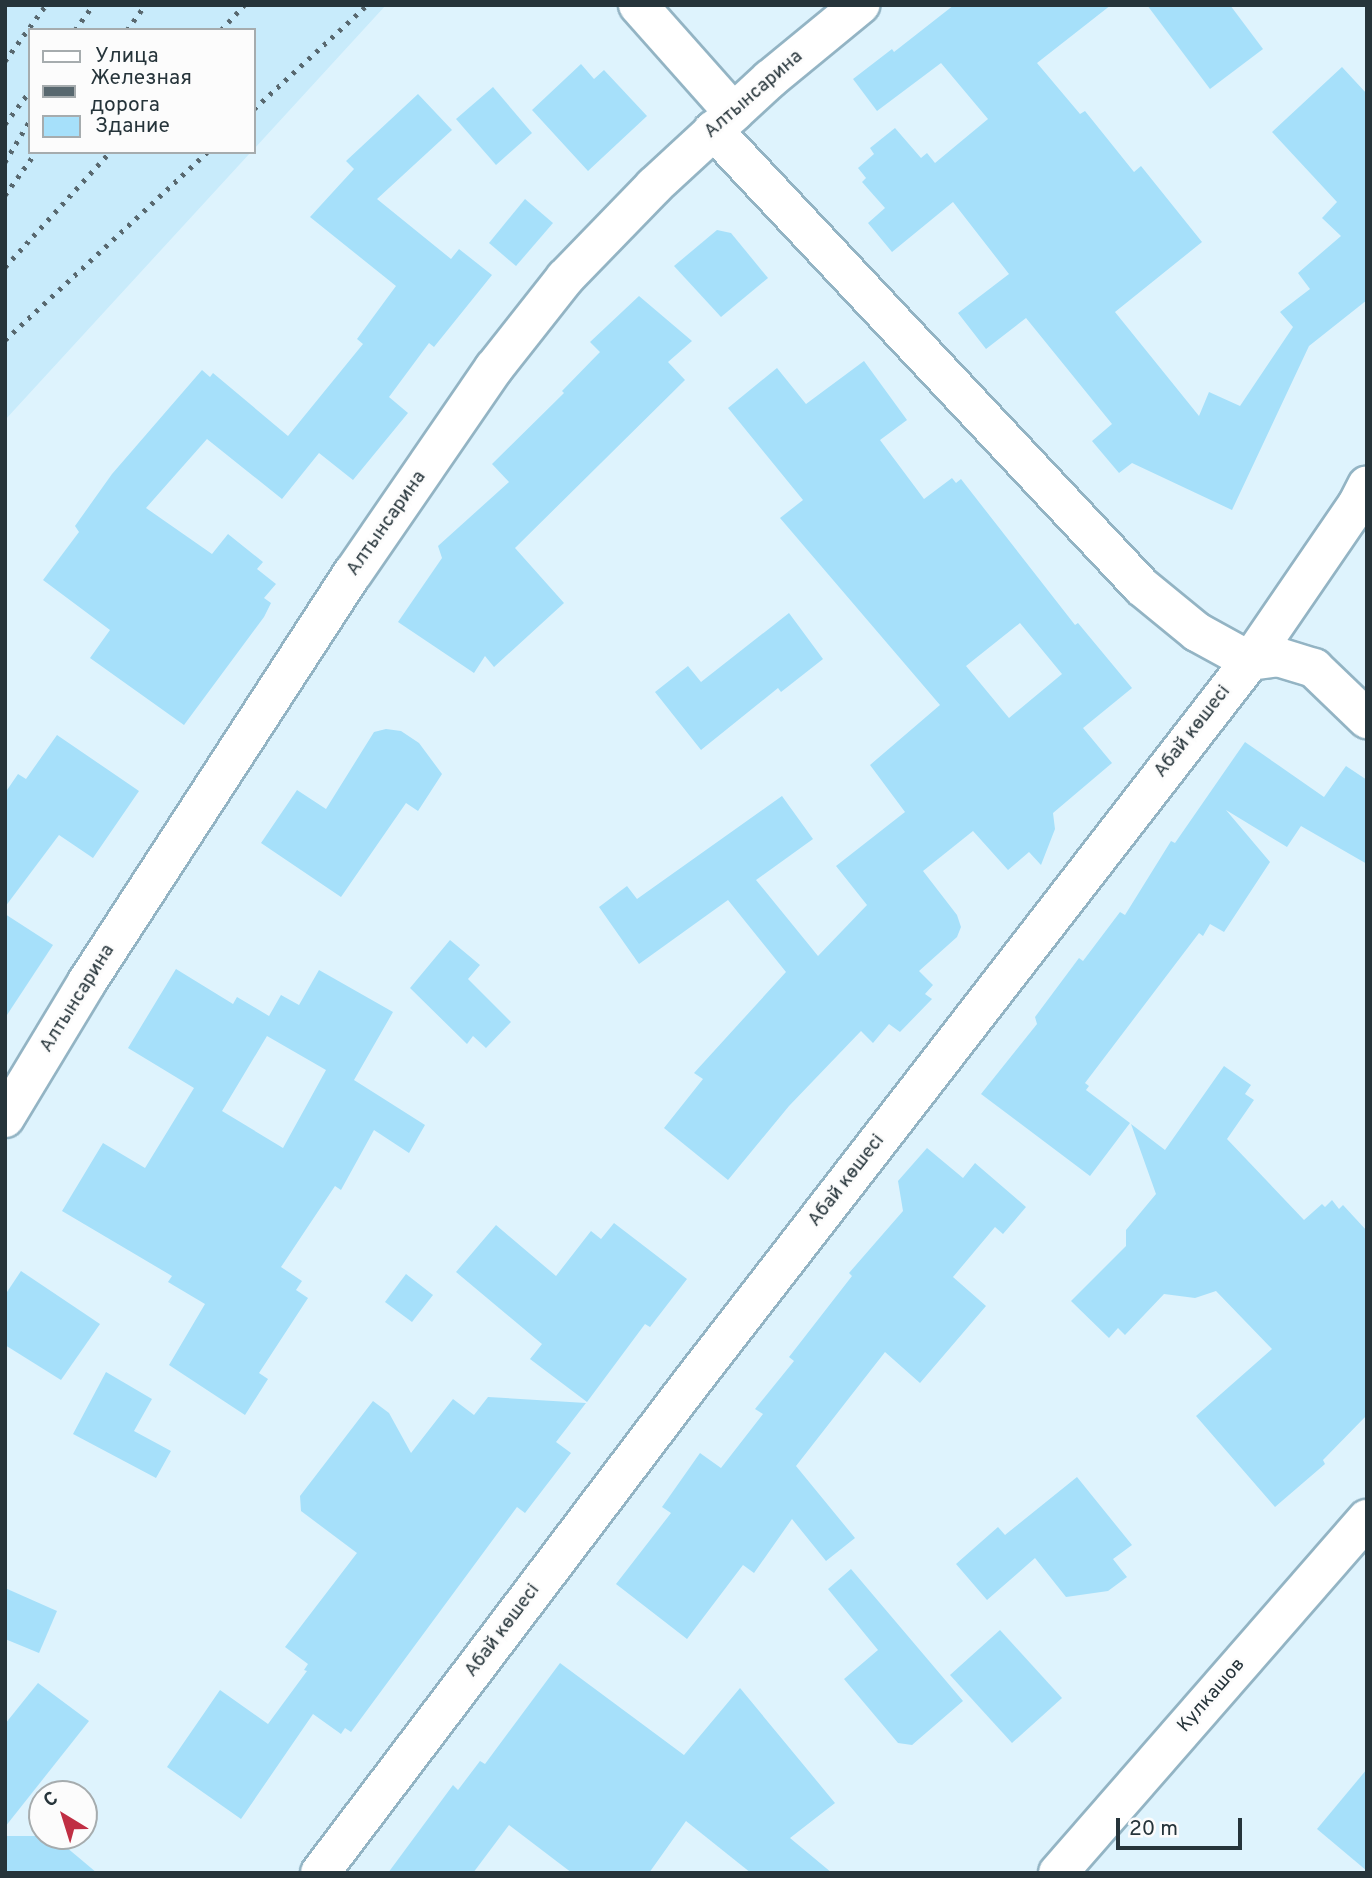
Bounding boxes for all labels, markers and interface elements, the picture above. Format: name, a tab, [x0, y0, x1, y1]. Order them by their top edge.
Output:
legend	[28, 28, 256, 154]
text: Улица	[95, 43, 159, 70]
street label: Алтынсарина	[700, 46, 808, 144]
text: Железная дорога	[90, 65, 192, 119]
text: Здание	[95, 113, 170, 140]
street label: Алтынсарина	[342, 467, 432, 581]
street label: Абай көшесі	[1150, 681, 1236, 783]
street label: Алтынсарина	[36, 941, 120, 1057]
street label: Абай көшесі	[804, 1130, 890, 1232]
street label: Абай көшесі	[461, 1580, 545, 1682]
street label: Кулкашов	[1174, 1654, 1250, 1738]
north arrow	[28, 1780, 98, 1850]
text: С	[39, 1787, 63, 1813]
scale bar	[1120, 1804, 1246, 1848]
text: 20 m	[1129, 1816, 1178, 1843]

